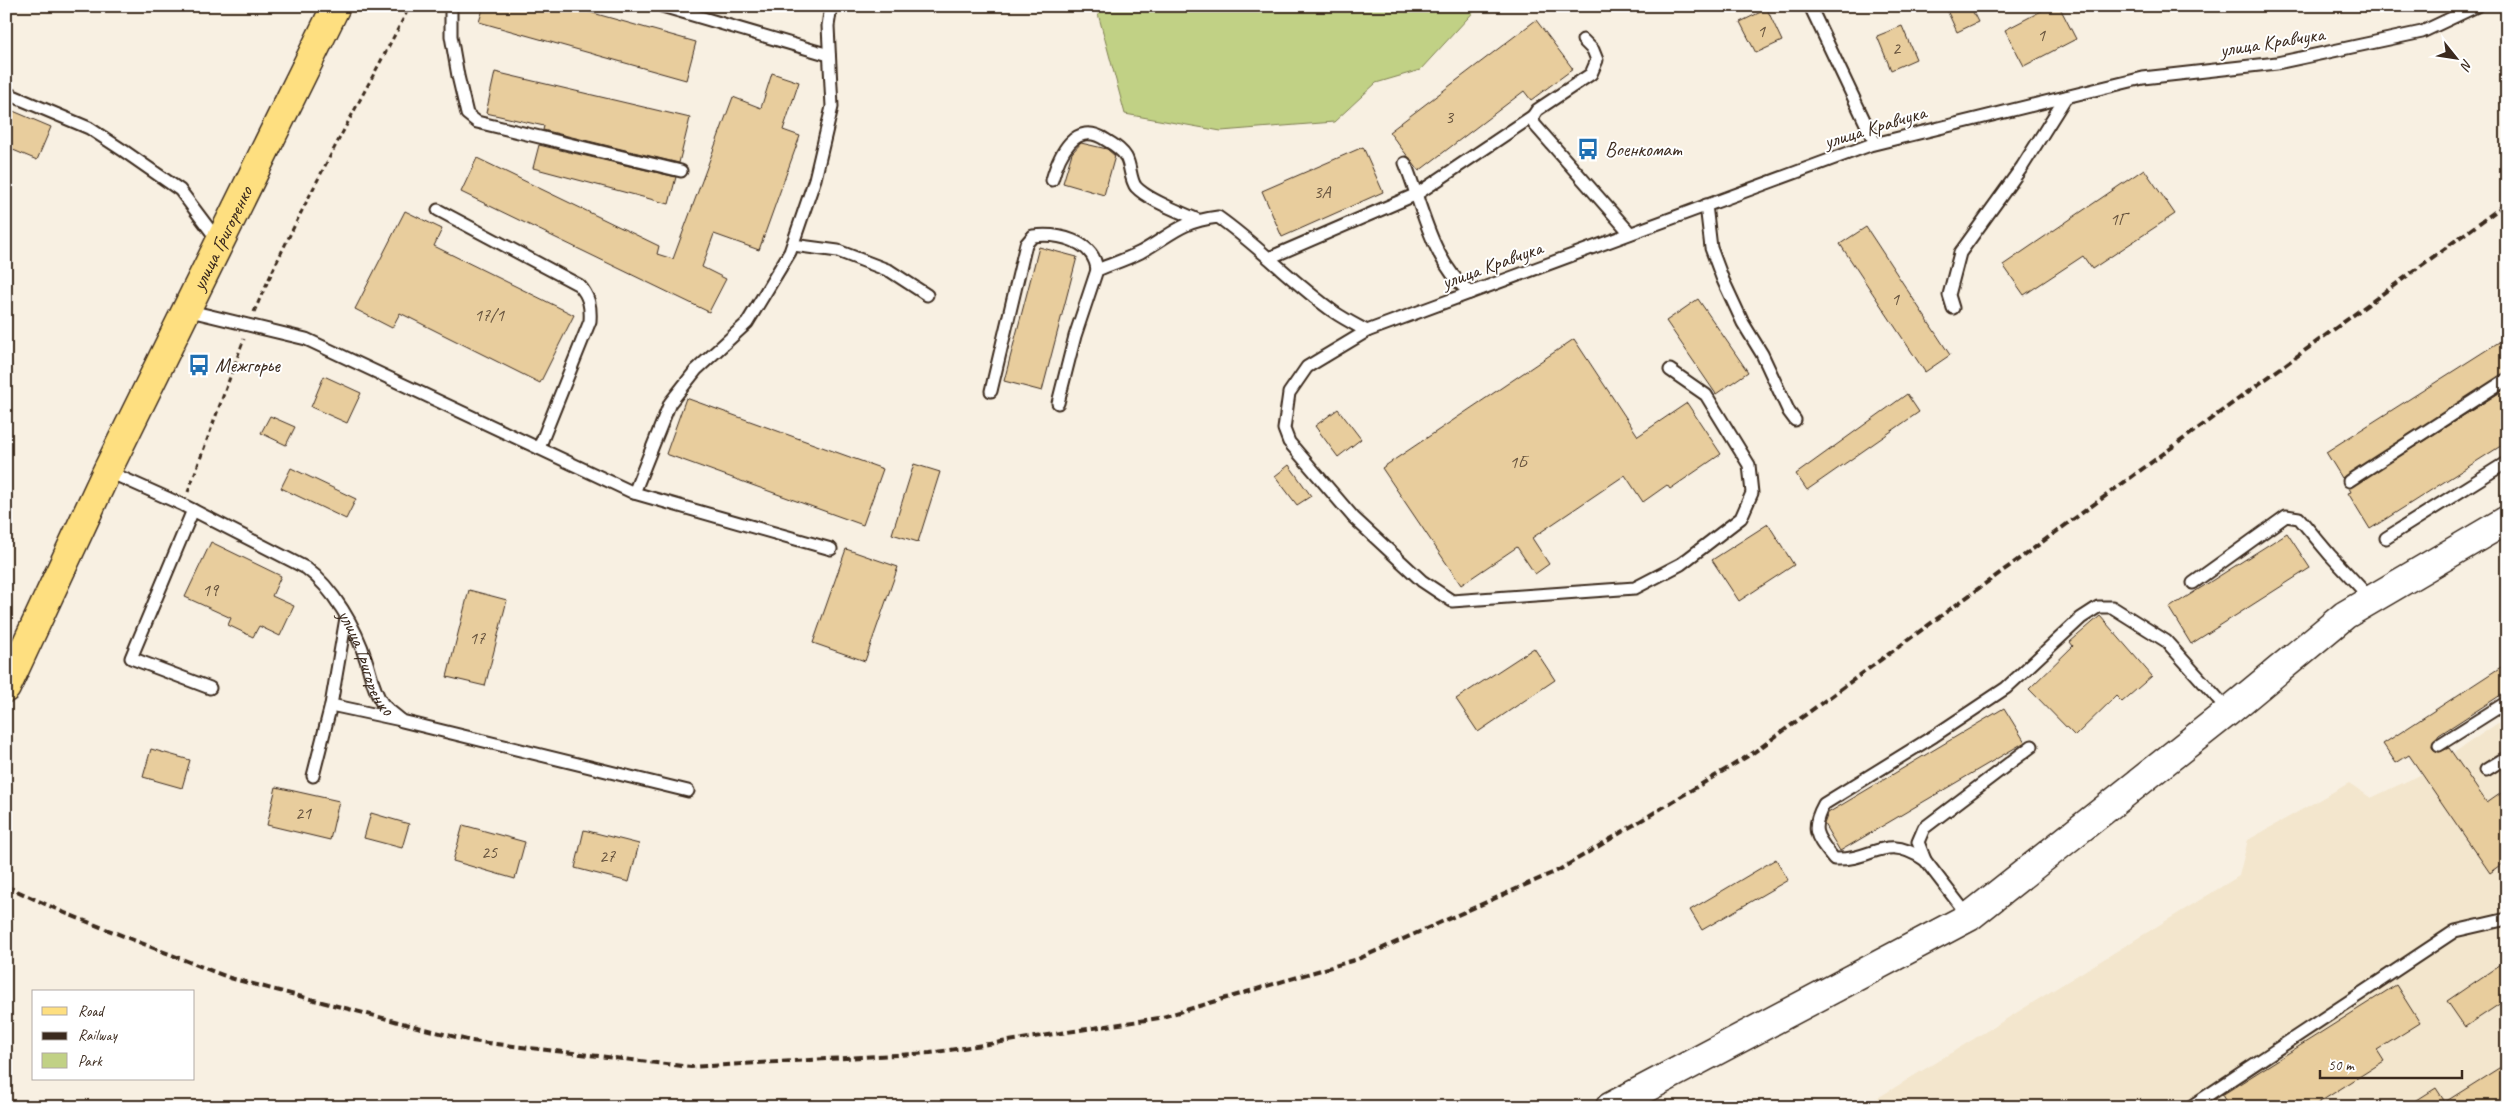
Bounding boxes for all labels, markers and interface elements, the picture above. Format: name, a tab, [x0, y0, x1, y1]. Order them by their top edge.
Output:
house number: 1	[1757, 20, 1766, 42]
street label: улица Кравчука	[2217, 21, 2328, 63]
house number: 1	[2037, 24, 2046, 46]
north arrow	[2430, 32, 2480, 82]
house number: 2	[1892, 37, 1902, 59]
text: N	[2456, 56, 2476, 74]
street label: улица Кравчука	[1820, 99, 1931, 155]
house number: 3	[1445, 106, 1455, 128]
bus stop icon: Военкомат	[1575, 136, 1601, 162]
place label: Военкомат	[1605, 137, 1683, 162]
street label: улица Григоренко	[185, 181, 258, 295]
house number: 3А	[1313, 181, 1332, 203]
house number: 1Г	[2110, 208, 2130, 230]
street label: улица Кравчука	[1437, 235, 1547, 295]
house number: 1	[1891, 288, 1900, 310]
house number: 17/1	[474, 304, 505, 326]
bus stop icon: Межгорье	[186, 352, 212, 378]
place label: Межгорье	[215, 353, 281, 378]
house number: 1Б	[1509, 451, 1529, 473]
house number: 19	[202, 579, 220, 601]
street label: улица Григоренко	[332, 604, 400, 722]
house number: 17	[469, 627, 486, 649]
house number: 21	[295, 802, 312, 824]
house number: 25	[481, 841, 498, 863]
house number: 27	[599, 845, 616, 867]
legend	[32, 990, 195, 1080]
text: Road	[78, 1002, 105, 1021]
text: Railway	[78, 1026, 119, 1045]
scale bar	[2320, 1048, 2463, 1080]
text: Park	[78, 1052, 103, 1071]
text: 50 m	[2328, 1056, 2355, 1075]

